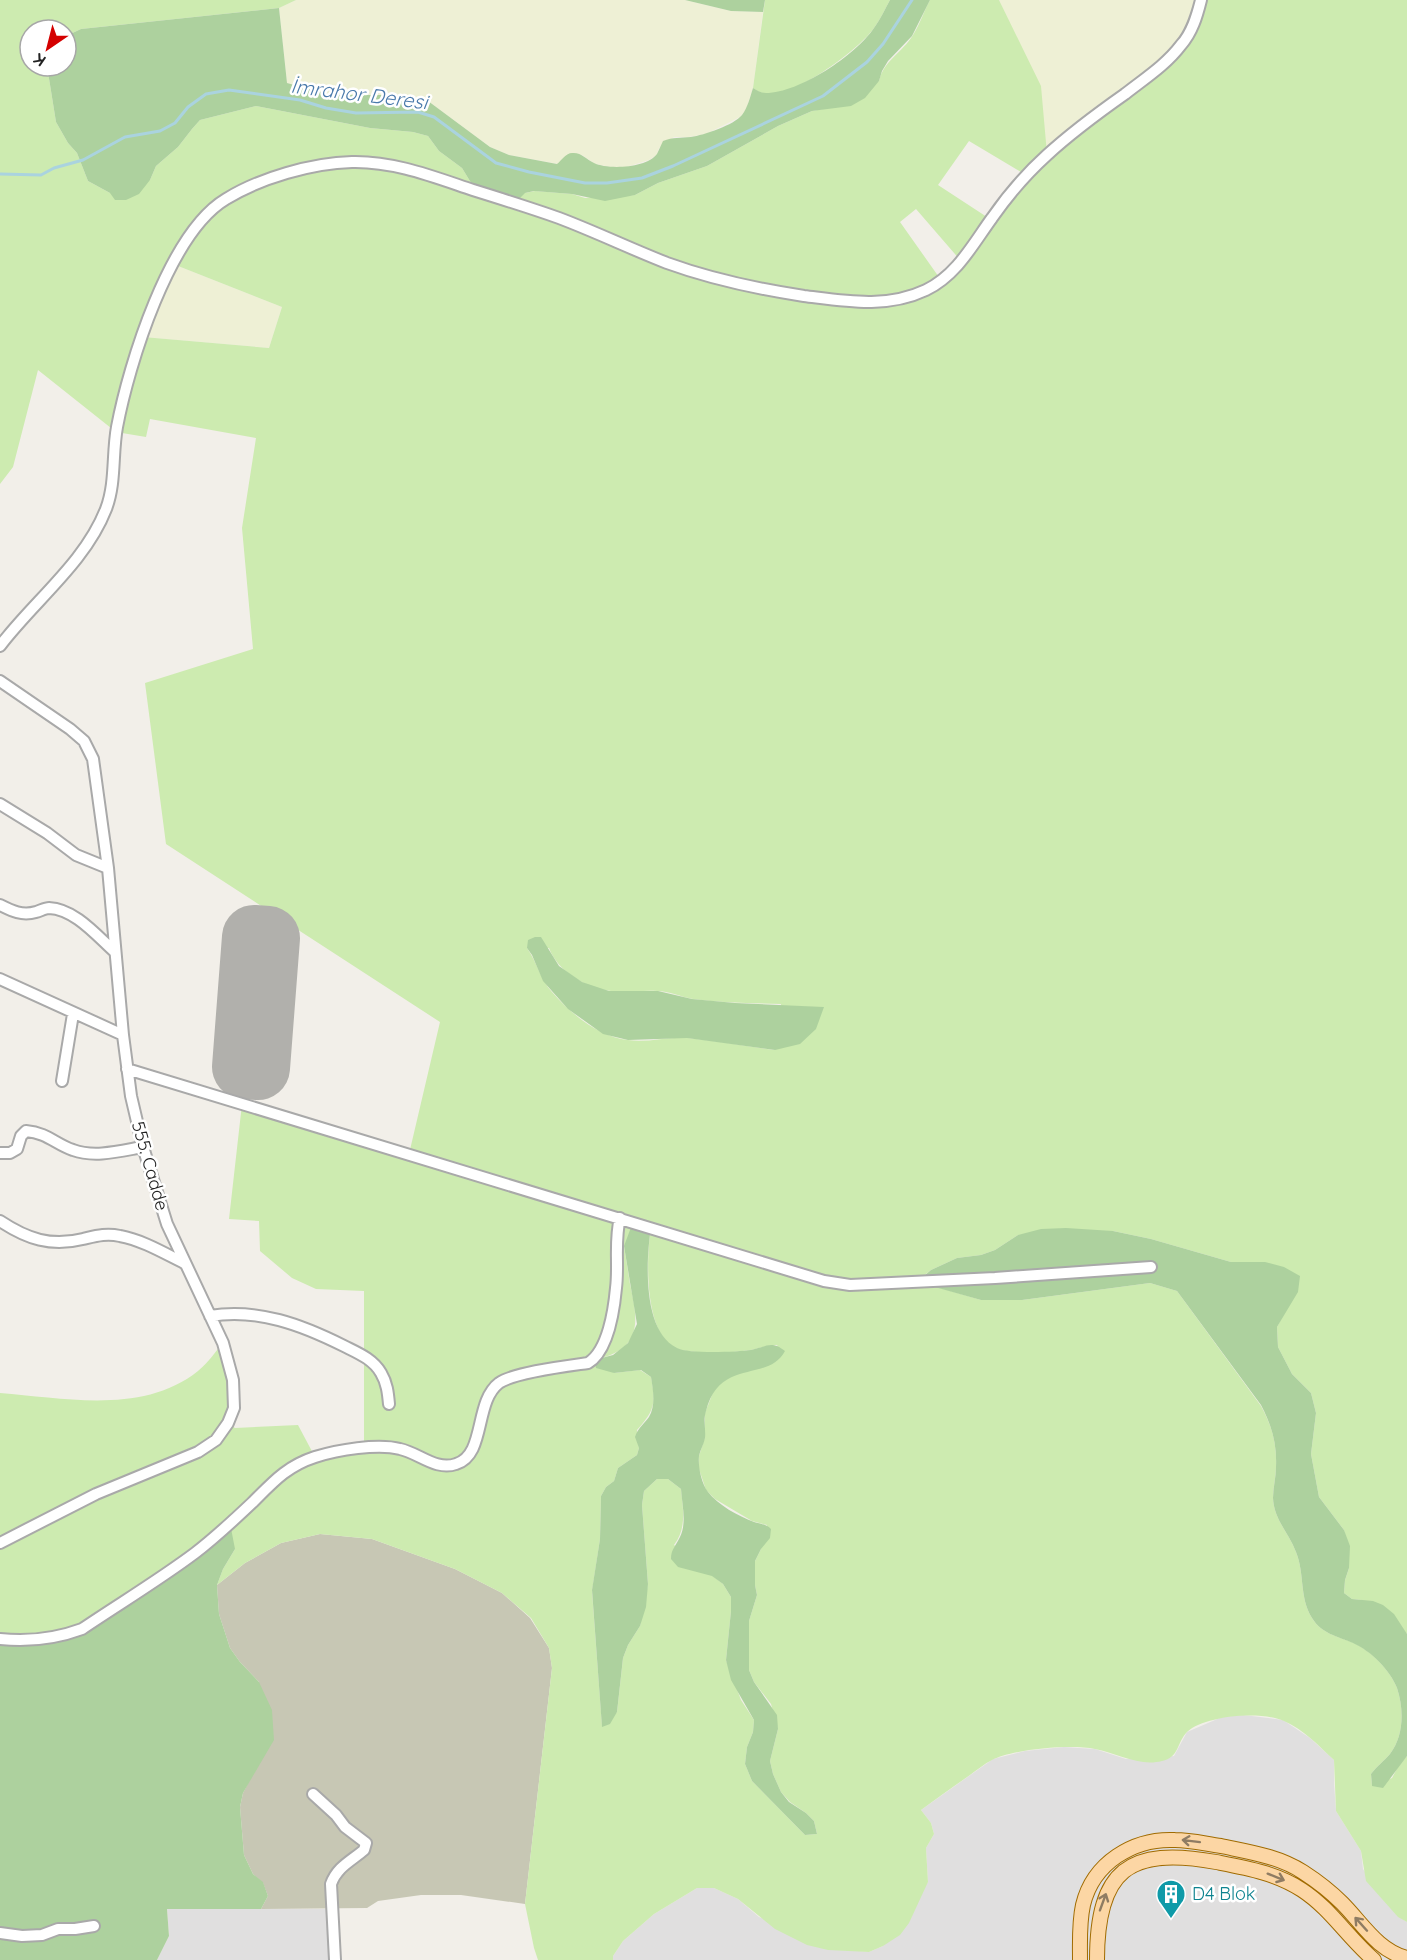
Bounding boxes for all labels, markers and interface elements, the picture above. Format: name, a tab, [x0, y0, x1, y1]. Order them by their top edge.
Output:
north arrow	[18, 18, 78, 78]
text: K	[29, 49, 49, 71]
water label: İmrahor Deresi	[289, 73, 432, 115]
street label: 555. Cadde	[127, 1119, 174, 1213]
one-way arrow	[1182, 1836, 1202, 1847]
one-way arrow	[1266, 1872, 1285, 1883]
building icon: D4 Blok	[1155, 1878, 1187, 1920]
place label: D4 Blok	[1192, 1882, 1255, 1905]
one-way arrow	[1099, 1894, 1110, 1912]
one-way arrow	[1354, 1917, 1368, 1932]

